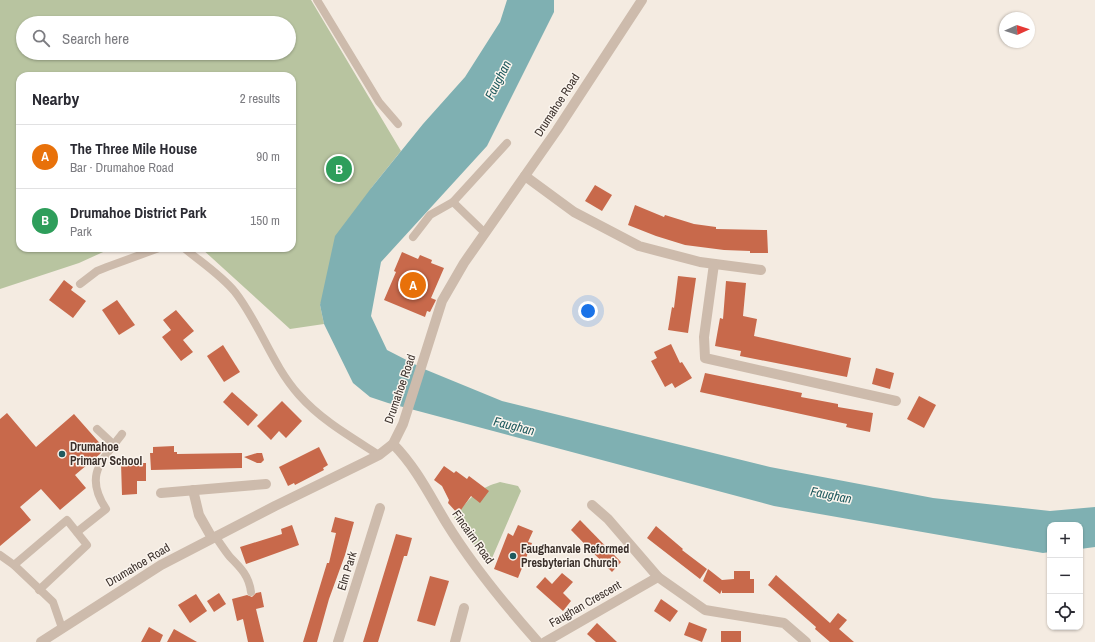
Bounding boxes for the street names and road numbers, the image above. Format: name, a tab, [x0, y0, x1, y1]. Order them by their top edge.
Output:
street label: Drumahoe Road	[531, 70, 583, 140]
street label: Drumahoe Road	[381, 352, 419, 426]
street label: Fincairn Road	[449, 507, 497, 567]
street label: Drumahoe Road	[103, 540, 173, 590]
street label: Elm Park	[334, 550, 361, 592]
street label: Faughan Crescent	[546, 577, 624, 631]

